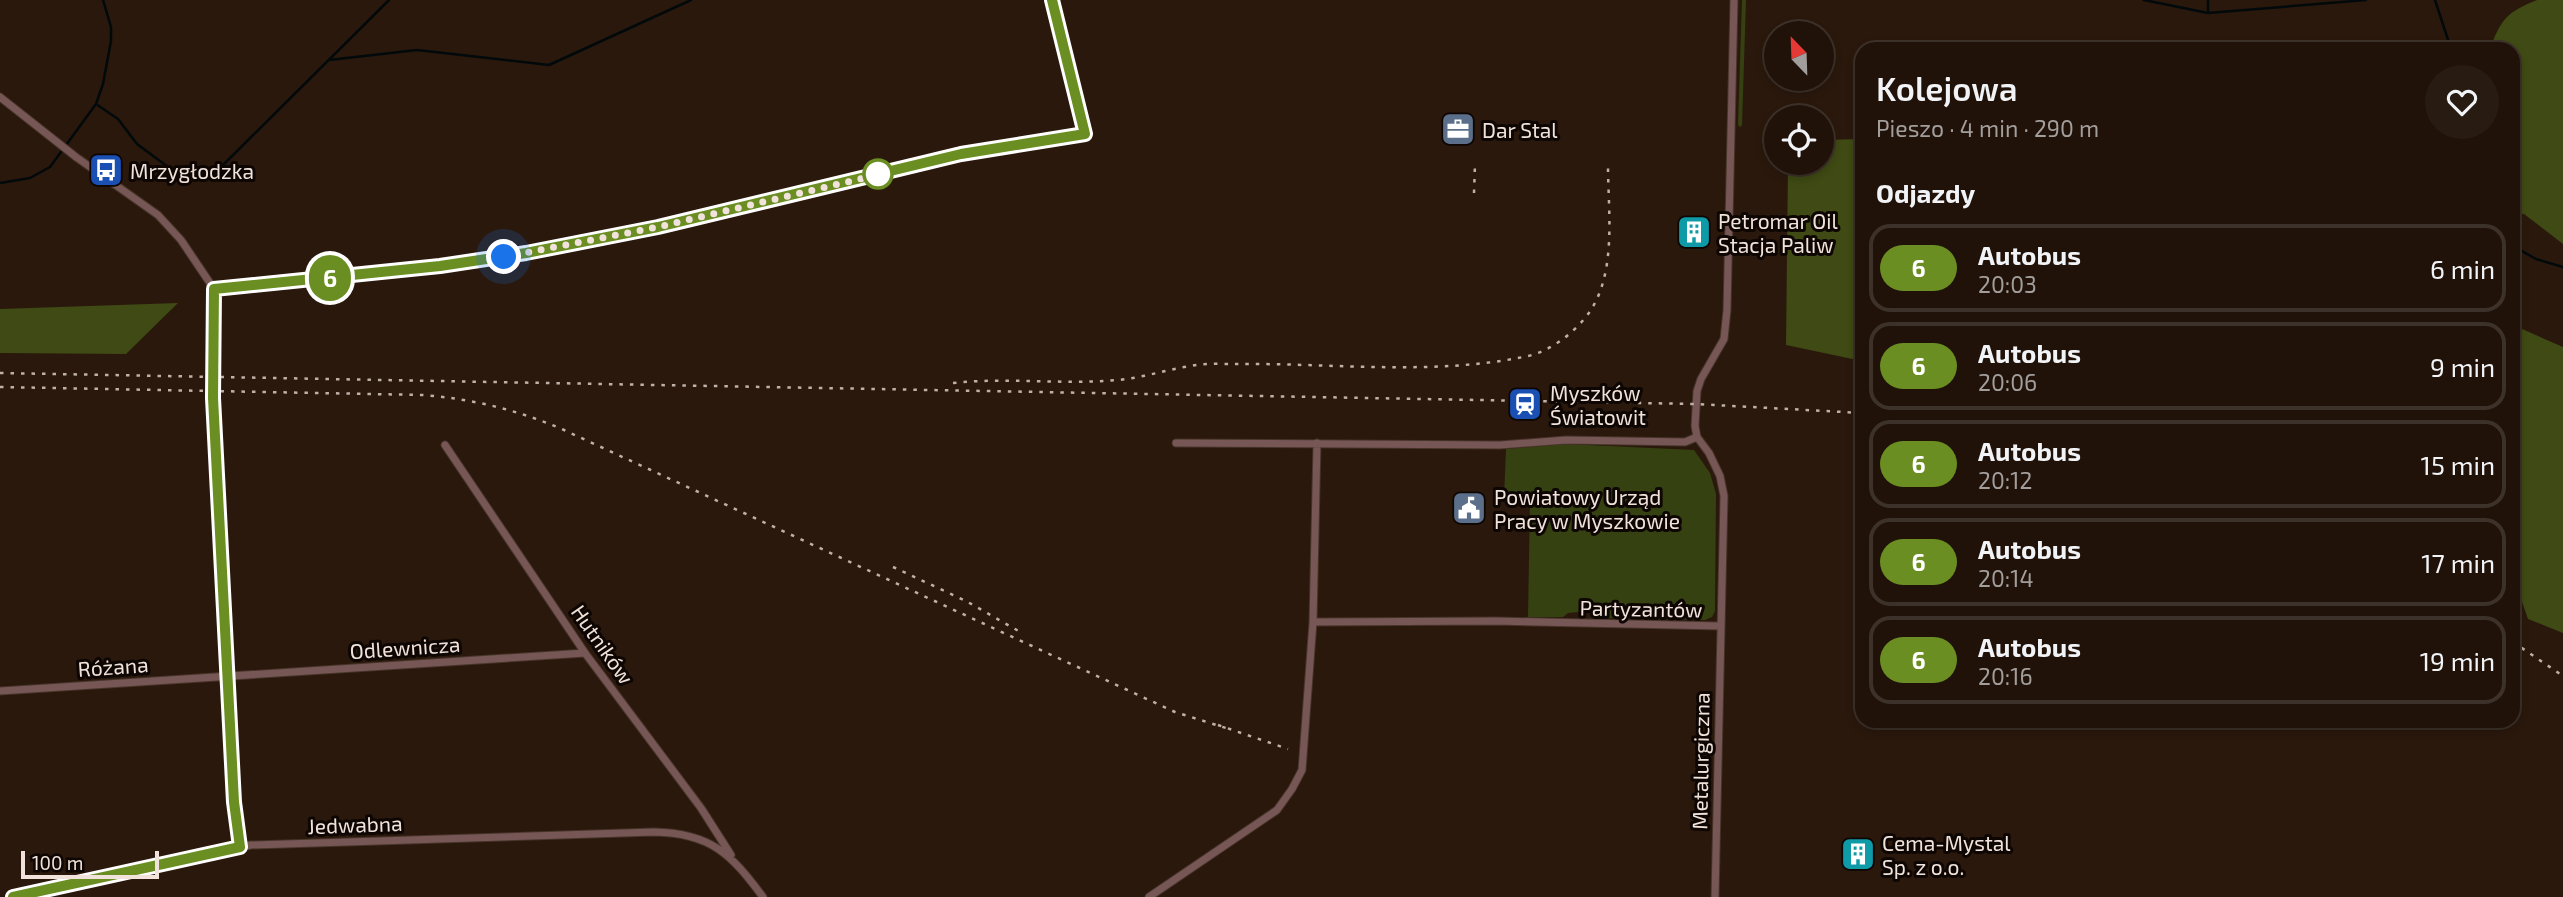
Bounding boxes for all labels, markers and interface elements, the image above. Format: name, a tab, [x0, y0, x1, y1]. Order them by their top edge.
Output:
north arrow	[1764, 21, 1834, 91]
map controls	[1764, 21, 1834, 175]
button: heart	[2425, 65, 2499, 139]
text: Kolejowa	[1876, 68, 2017, 108]
button: locate	[1764, 105, 1834, 175]
office icon: Dar Stal	[1439, 110, 1477, 148]
text: Pieszo · 4 min · 290 m	[1876, 114, 2099, 142]
place label: Dar Stal	[1482, 117, 1558, 142]
bus stop icon: Mrzygłodzka	[87, 151, 125, 189]
place label: Mrzygłodzka	[130, 158, 254, 183]
unlabelled marker	[863, 159, 893, 189]
text: Odjazdy	[1876, 177, 1975, 208]
place label: Petromar Oil Stacja Paliw	[1718, 208, 1838, 258]
building icon: Petromar Oil Stacja Paliw	[1675, 213, 1713, 251]
your location	[486, 239, 521, 274]
text: Autobus	[1978, 239, 2081, 270]
text: 6	[1911, 253, 1926, 282]
text: 6 min	[2430, 253, 2495, 284]
line badge: 6	[307, 255, 353, 301]
text: 6	[323, 263, 337, 292]
text: 20:03	[1978, 270, 2037, 298]
text: Autobus	[1978, 337, 2081, 368]
text: 6	[1911, 351, 1926, 380]
text: 9 min	[2430, 351, 2495, 382]
text: 20:06	[1978, 368, 2037, 396]
place label: Myszków Światowit	[1550, 380, 1646, 429]
station icon: Myszków Światowit	[1506, 385, 1544, 423]
text: Autobus	[1978, 435, 2081, 466]
text: 6	[1911, 449, 1926, 478]
text: 15 min	[2421, 449, 2495, 480]
text: 20:12	[1978, 466, 2032, 494]
place label: Powiatowy Urząd Pracy w Myszkowie	[1494, 484, 1680, 533]
public building icon: Powiatowy Urząd Pracy w Myszkowie	[1450, 489, 1488, 527]
text: Autobus	[1978, 533, 2081, 564]
text: 6	[1911, 547, 1926, 576]
text: 17 min	[2421, 547, 2495, 578]
text: 20:14	[1978, 564, 2034, 592]
street label: Partyzantów	[1579, 594, 1703, 622]
street label: Hutników	[567, 600, 639, 688]
street label: Odlewnicza	[349, 631, 461, 663]
text: Autobus	[1978, 631, 2081, 662]
text: 6	[1911, 645, 1926, 674]
text: 19 min	[2420, 645, 2495, 676]
street label: Różana	[77, 651, 149, 681]
text: 20:16	[1978, 662, 2033, 690]
street label: Metalurgiczna	[1686, 692, 1714, 830]
street label: Jedwabna	[307, 810, 403, 838]
place label: Cema-Mystal Sp. z o.o.	[1882, 830, 2011, 879]
building icon: Cema-Mystal Sp. z o.o.	[1839, 835, 1877, 873]
scale bar	[21, 848, 159, 880]
text: 100 m	[32, 851, 83, 874]

